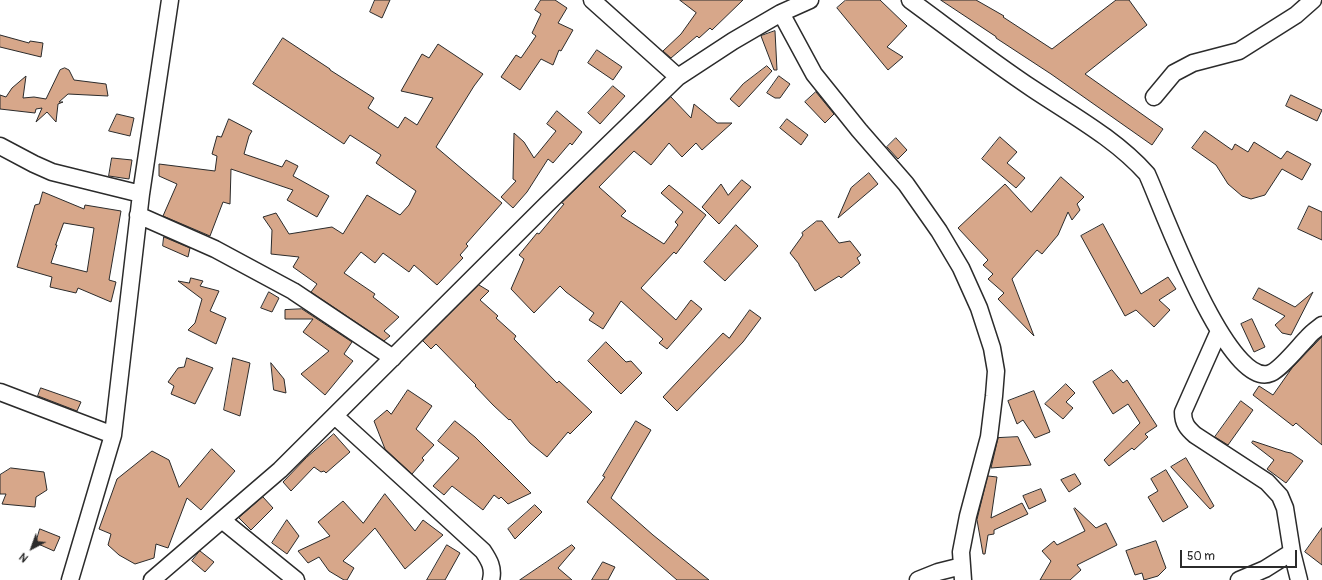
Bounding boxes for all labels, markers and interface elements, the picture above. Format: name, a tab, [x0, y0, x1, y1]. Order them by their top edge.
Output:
north arrow	[12, 528, 52, 568]
scale bar	[1182, 542, 1299, 568]
text: 50 m	[1187, 549, 1215, 564]
text: N	[17, 550, 31, 565]

